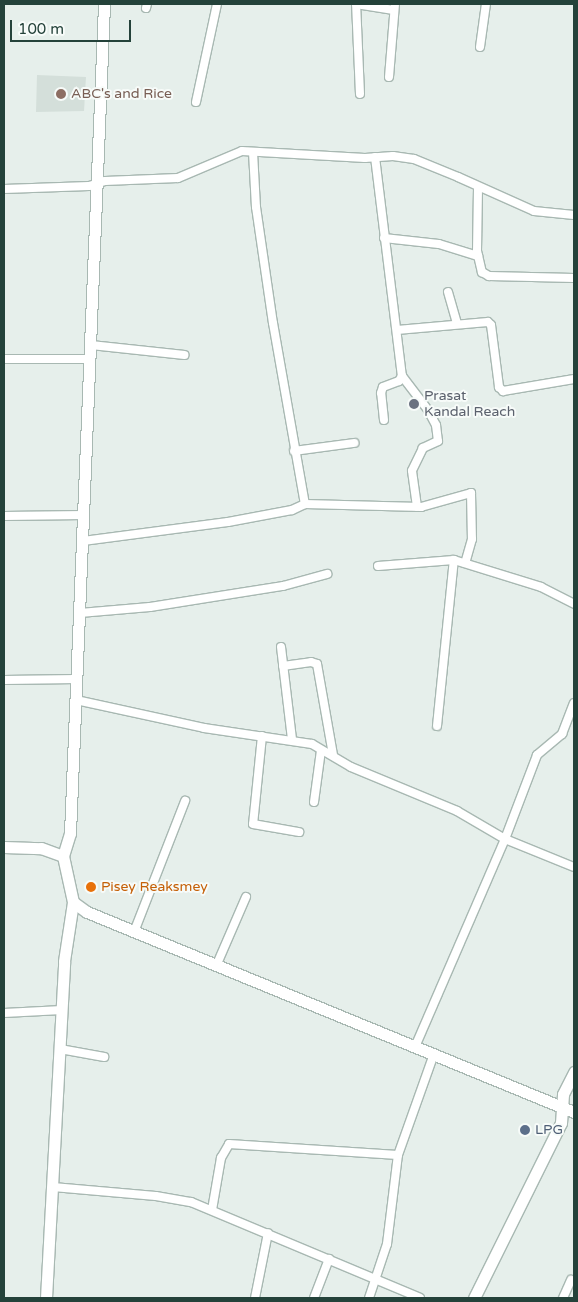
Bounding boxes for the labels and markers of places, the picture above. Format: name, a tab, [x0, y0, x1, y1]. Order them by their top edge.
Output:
place label: ABC's and Rice	[71, 86, 172, 102]
marker: ABC's and Rice	[55, 88, 67, 100]
place label: Prasat Kandal Reach	[424, 388, 515, 421]
marker: Prasat Kandal Reach	[408, 398, 420, 410]
place label: Pisey Reaksmey	[101, 879, 208, 895]
marker: Pisey Reaksmey	[85, 881, 97, 893]
place label: LPG	[535, 1122, 563, 1138]
marker: LPG	[519, 1124, 531, 1136]

